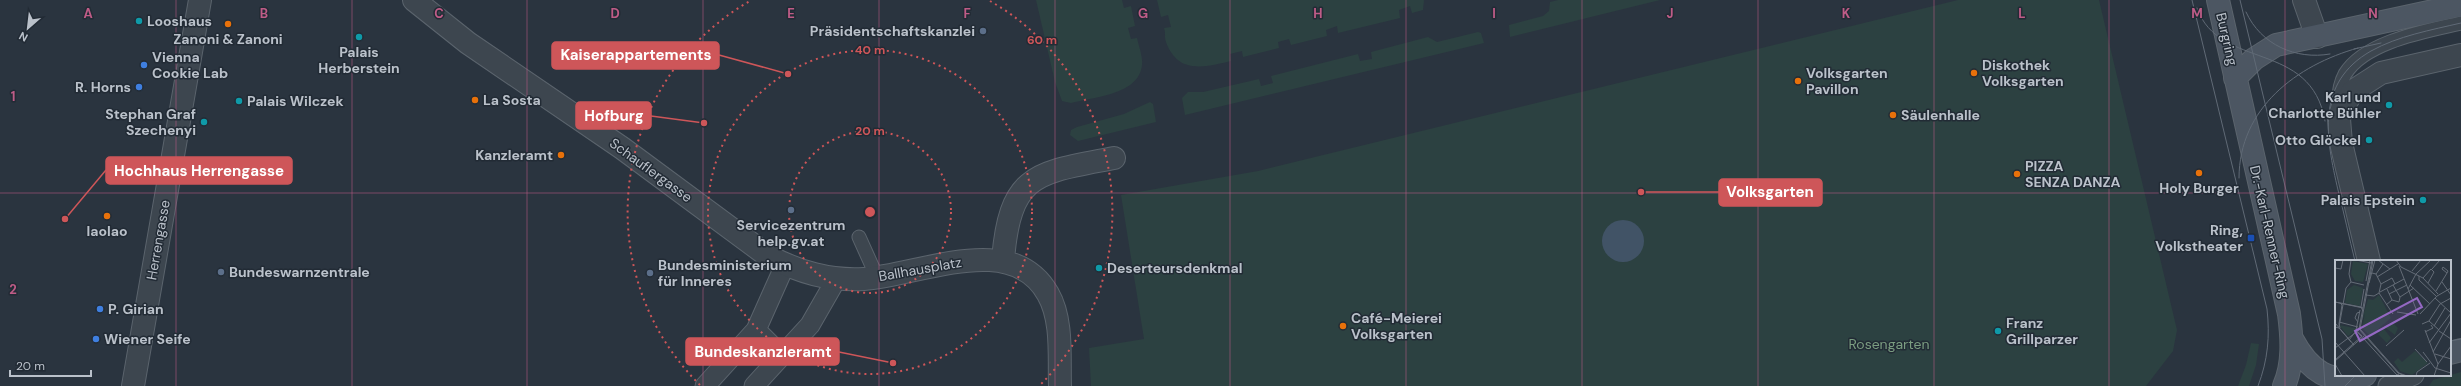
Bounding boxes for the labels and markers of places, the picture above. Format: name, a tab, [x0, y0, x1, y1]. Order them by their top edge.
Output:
place label: Looshaus	[147, 12, 212, 30]
marker: Looshaus	[134, 16, 144, 26]
marker: Zanoni & Zanoni	[223, 19, 233, 29]
place label: Präsidentschaftskanzlei	[810, 22, 975, 40]
marker: Präsidentschaftskanzlei	[978, 26, 988, 36]
place label: Zanoni & Zanoni	[173, 30, 283, 48]
marker: Palais Herberstein	[354, 32, 364, 42]
callout: Kaiserappartements	[552, 42, 719, 69]
place label: Palais Herberstein	[318, 43, 400, 77]
place label: Vienna Cookie Lab	[152, 48, 228, 82]
place label: Diskothek Volksgarten	[1982, 56, 2064, 90]
marker: Vienna Cookie Lab	[139, 60, 149, 70]
place label: Volksgarten Pavillon	[1806, 64, 1888, 98]
marker: Diskothek Volksgarten	[1969, 68, 1979, 78]
marker: Volksgarten Pavillon	[1793, 76, 1803, 86]
place label: R. Horns	[75, 78, 131, 96]
marker: R. Horns	[134, 82, 144, 92]
place label: Karl und Charlotte Bühler	[2268, 88, 2381, 122]
place label: La Sosta	[483, 91, 541, 109]
place label: Palais Wilczek	[247, 92, 344, 110]
marker: La Sosta	[470, 95, 480, 105]
marker: Palais Wilczek	[234, 96, 244, 106]
marker: Karl und Charlotte Bühler	[2384, 100, 2394, 110]
callout: Hofburg	[576, 102, 651, 129]
place label: Stephan Graf Szechenyi	[105, 105, 196, 139]
place label: Säulenhalle	[1901, 106, 1980, 124]
marker: Säulenhalle	[1888, 110, 1898, 120]
marker: Stephan Graf Szechenyi	[199, 117, 209, 127]
place label: Otto Glöckel	[2275, 131, 2361, 149]
marker: Otto Glöckel	[2364, 135, 2374, 145]
place label: Kanzleramt	[475, 146, 553, 164]
marker: Kanzleramt	[556, 150, 566, 160]
callout: Hochhaus Herrengasse	[106, 157, 292, 184]
place label: PIZZA SENZA DANZA	[2025, 157, 2121, 191]
marker: Holy Burger	[2194, 168, 2204, 178]
marker: PIZZA SENZA DANZA	[2012, 169, 2022, 179]
callout: Volksgarten	[1719, 179, 1822, 206]
place label: Holy Burger	[2159, 179, 2239, 197]
place label: Palais Epstein	[2321, 191, 2415, 209]
marker: Palais Epstein	[2418, 195, 2428, 205]
marker: Servicezentrum help.gv.at	[786, 205, 796, 215]
centre of rings	[863, 205, 877, 219]
marker: laolao	[102, 211, 112, 221]
place label: Servicezentrum help.gv.at	[737, 216, 845, 250]
place label: Ring, Volkstheater	[2155, 221, 2243, 255]
place label: laolao	[87, 222, 127, 240]
marker: Ring, Volkstheater	[2246, 233, 2256, 243]
place label: Bundesministerium für Inneres	[658, 256, 792, 290]
place label: Deserteursdenkmal	[1107, 259, 1242, 277]
place label: Bundeswarnzentrale	[229, 263, 370, 281]
marker: Deserteursdenkmal	[1094, 263, 1104, 273]
marker: Bundeswarnzentrale	[216, 267, 226, 277]
marker: Bundesministerium für Inneres	[645, 268, 655, 278]
place label: P. Girian	[108, 300, 164, 318]
marker: P. Girian	[95, 304, 105, 314]
place label: Café-Meierei Volksgarten	[1351, 309, 1442, 343]
place label: Franz Grillparzer	[2006, 314, 2078, 348]
marker: Café-Meierei Volksgarten	[1338, 321, 1348, 331]
marker: Franz Grillparzer	[1993, 326, 2003, 336]
place label: Wiener Seife	[104, 330, 191, 348]
marker: Wiener Seife	[91, 334, 101, 344]
callout: Bundeskanzleramt	[686, 338, 839, 365]

